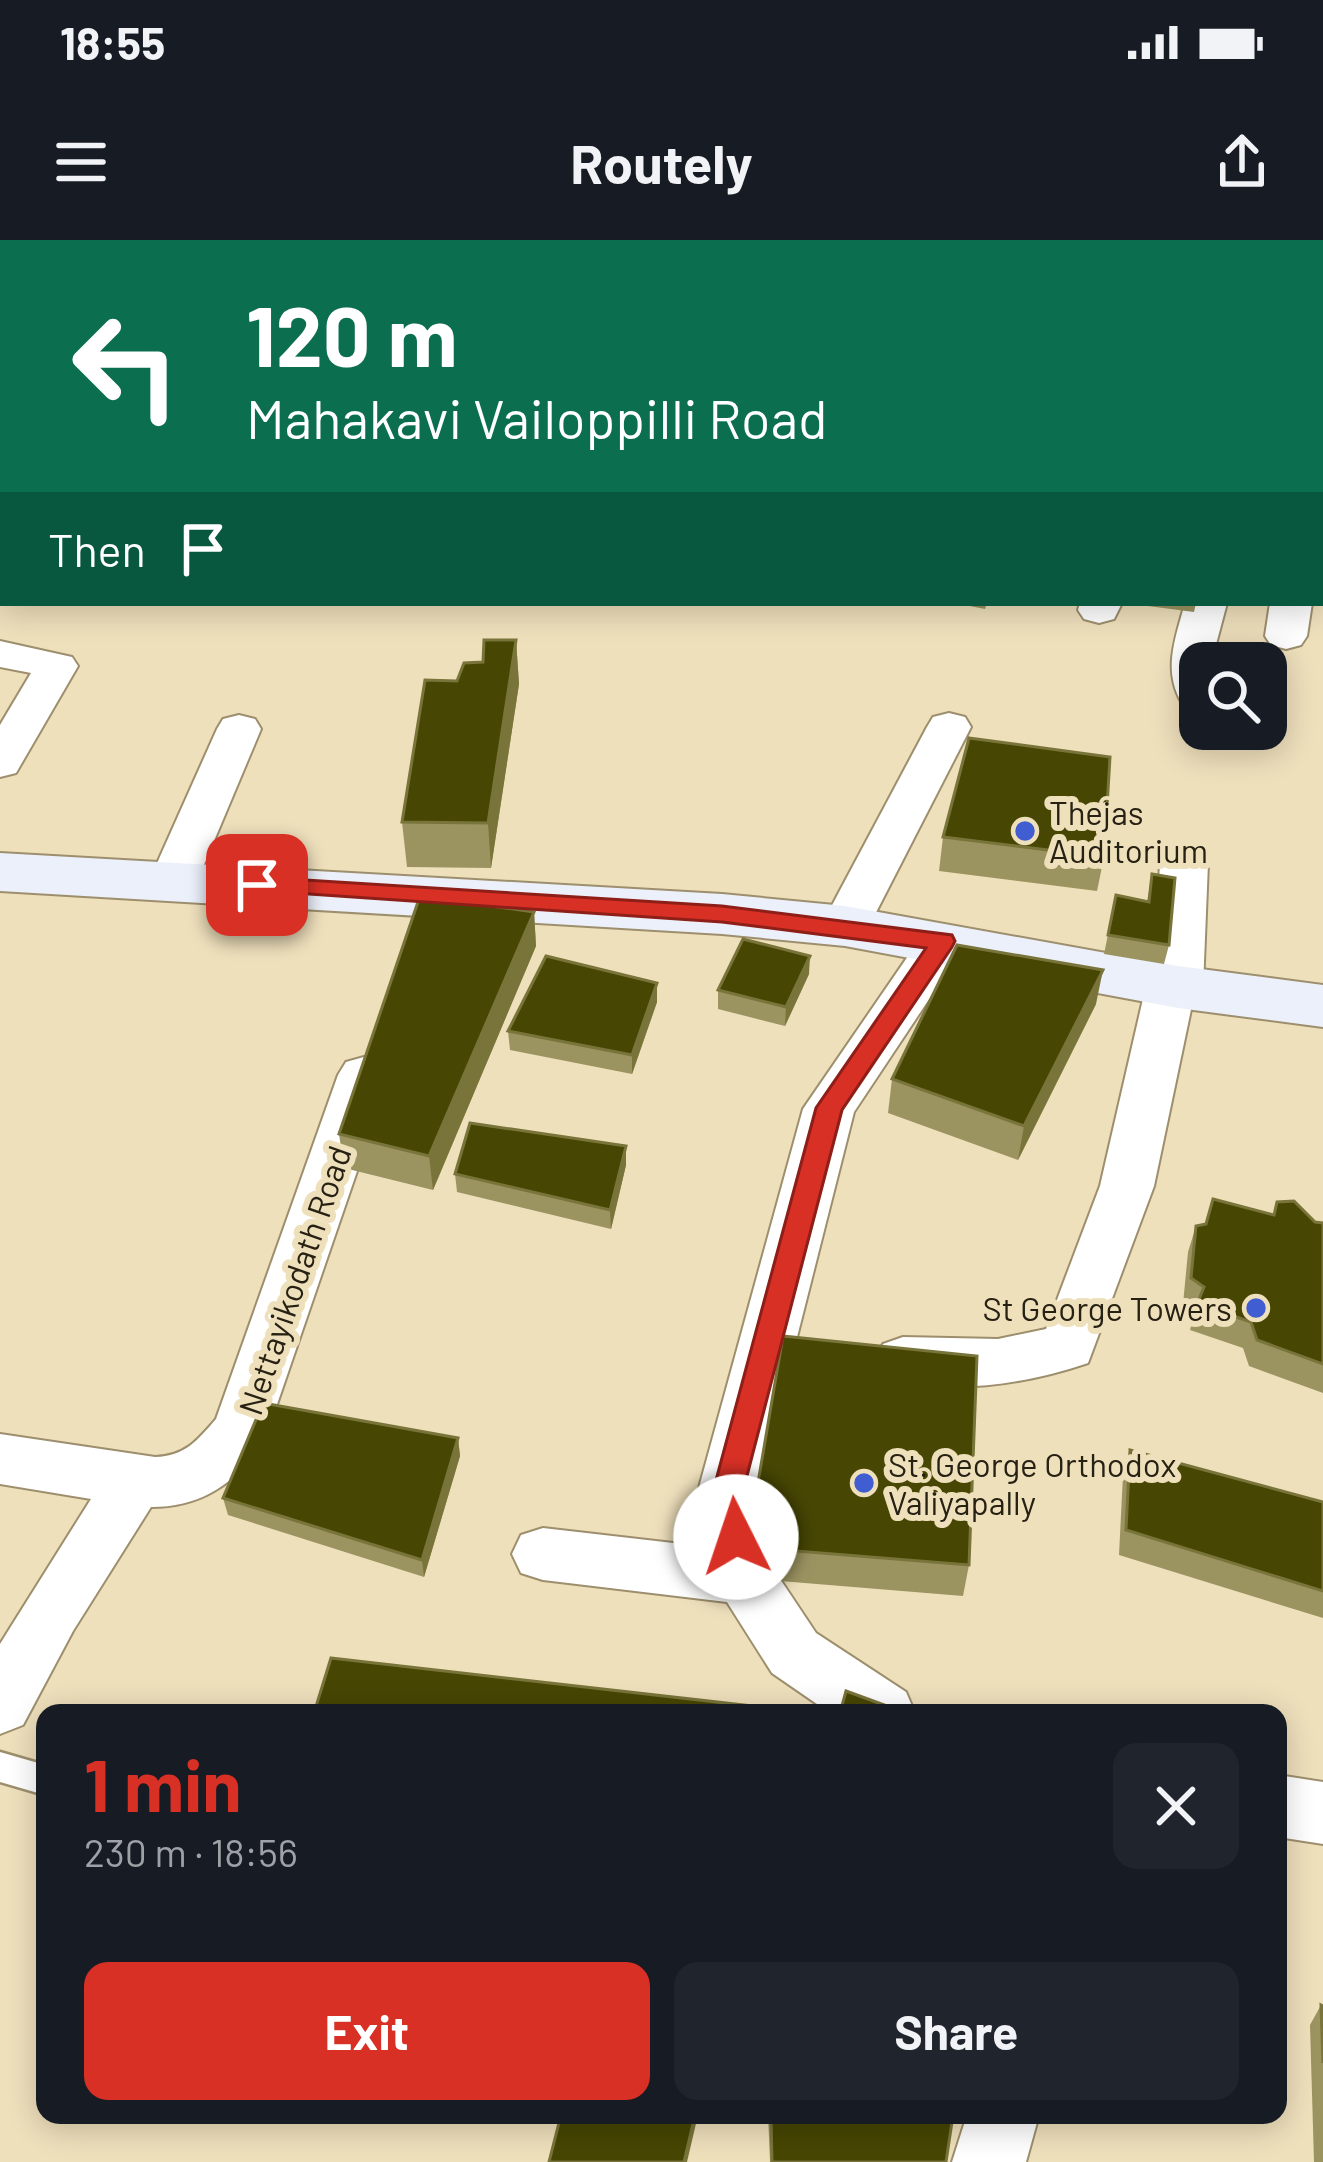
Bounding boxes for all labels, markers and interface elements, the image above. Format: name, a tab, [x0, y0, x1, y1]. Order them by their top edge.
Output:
text: 18:55	[60, 15, 165, 69]
icon: menu	[48, 129, 114, 195]
icon: share	[1209, 129, 1275, 195]
text: Routely	[570, 130, 753, 195]
text: 120 m	[246, 283, 458, 384]
icon: left	[48, 288, 204, 444]
text: Mahakavi Vailoppilli Road	[246, 385, 828, 450]
icon: arrive	[170, 516, 236, 582]
text: Then	[48, 522, 146, 576]
map controls	[1179, 642, 1287, 750]
button: search	[1179, 642, 1287, 750]
place label: Thejas Auditorium	[1049, 792, 1208, 870]
marker: Thejas Auditorium	[1012, 818, 1038, 844]
pin	[206, 834, 308, 936]
icon: arrive	[224, 852, 290, 918]
street label: Nettayikodath Road	[229, 1140, 359, 1420]
place label: St George Towers	[982, 1288, 1232, 1328]
marker: St George Towers	[1243, 1295, 1269, 1321]
place label: St. George Orthodox Valiyapally	[888, 1444, 1176, 1522]
marker: St. George Orthodox Valiyapally	[851, 1470, 877, 1496]
position arrow	[673, 1474, 799, 1600]
text: 1 min	[84, 1740, 242, 1826]
button: close	[1113, 1743, 1239, 1869]
text: 230 m · 18:56	[84, 1828, 298, 1875]
button: Exit	[84, 1962, 650, 2100]
button: Share	[674, 1962, 1239, 2100]

